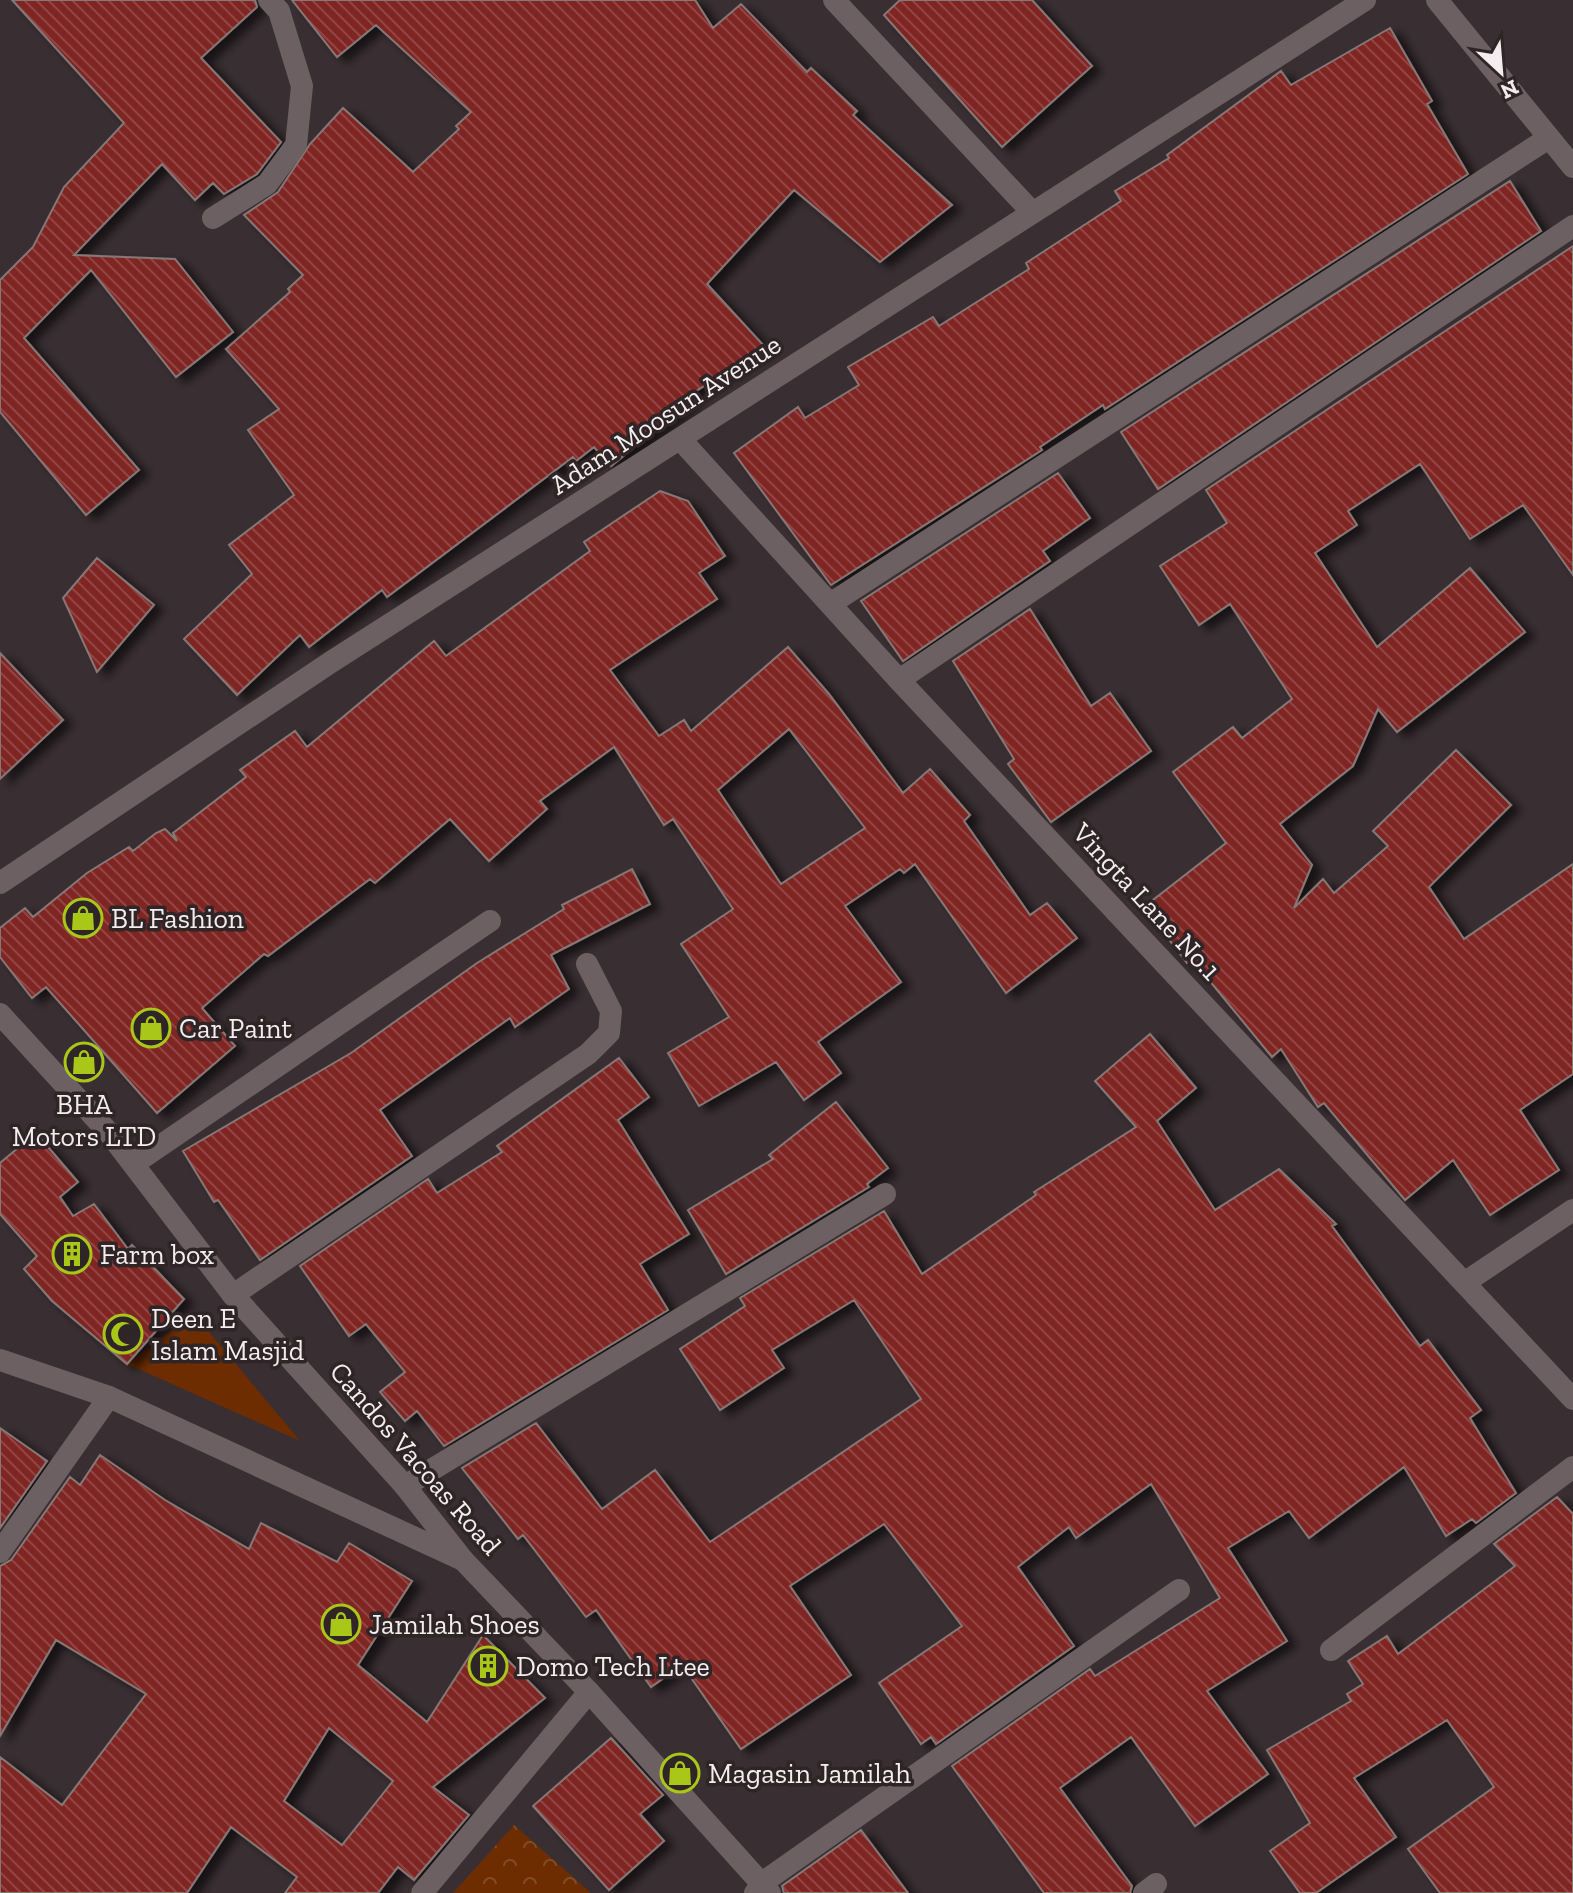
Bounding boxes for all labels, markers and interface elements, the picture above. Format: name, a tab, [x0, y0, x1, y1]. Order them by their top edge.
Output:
north arrow	[1461, 32, 1541, 112]
text: N	[1496, 74, 1523, 105]
street label: Adam Moosun Avenue	[544, 328, 787, 501]
street label: Vingta Lane No.1	[1065, 815, 1228, 987]
shop icon: BL Fashion	[62, 897, 104, 939]
place label: BL Fashion	[111, 902, 244, 935]
shop icon: Car Paint	[130, 1007, 172, 1049]
place label: Car Paint	[179, 1012, 293, 1045]
shop icon: BHA Motors LTD	[63, 1041, 105, 1083]
place label: BHA Motors LTD	[12, 1088, 156, 1153]
building icon: Farm box	[51, 1233, 93, 1275]
place label: Farm box	[100, 1238, 214, 1271]
place label: Deen E Islam Masjid	[151, 1302, 304, 1367]
mosque icon: Deen E Islam Masjid	[102, 1313, 144, 1355]
street label: Candos Vacoas Road	[323, 1355, 508, 1561]
shop icon: Jamilah Shoes	[320, 1603, 362, 1645]
place label: Jamilah Shoes	[369, 1608, 540, 1641]
building icon: Domo Tech Ltee	[467, 1645, 509, 1687]
place label: Domo Tech Ltee	[516, 1650, 710, 1683]
shop icon: Magasin Jamilah	[659, 1752, 701, 1794]
place label: Magasin Jamilah	[708, 1757, 911, 1790]

